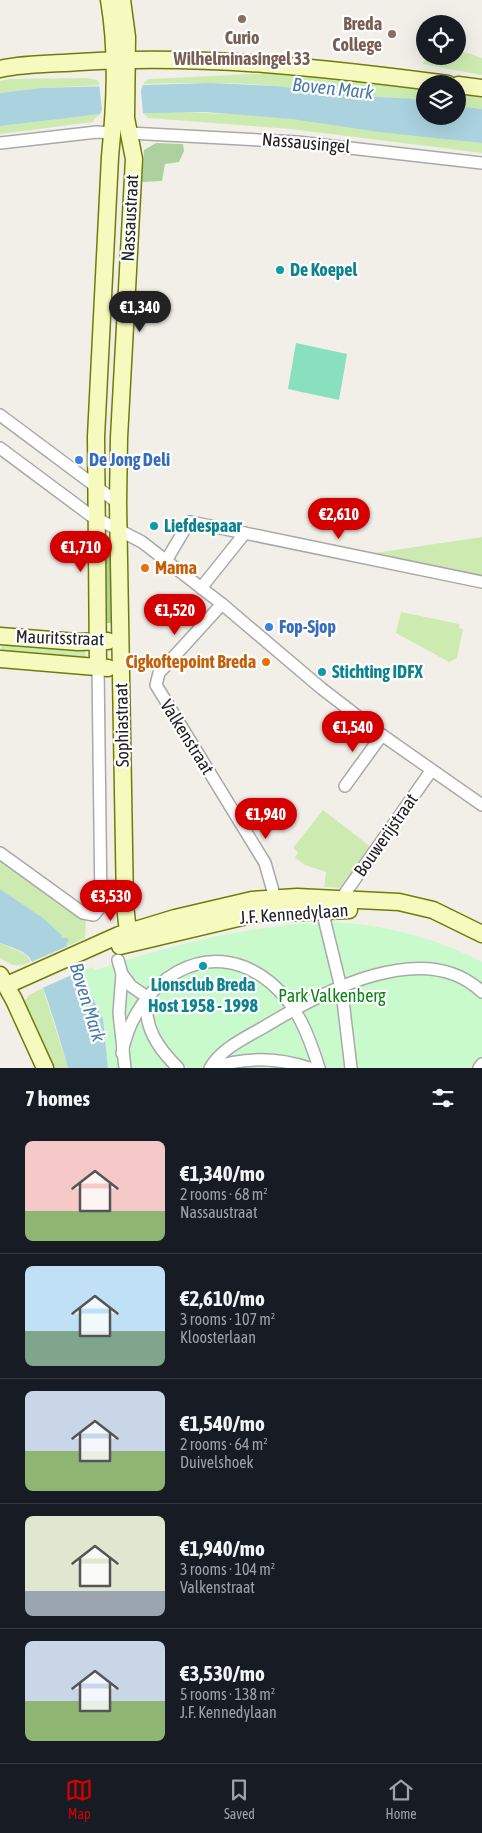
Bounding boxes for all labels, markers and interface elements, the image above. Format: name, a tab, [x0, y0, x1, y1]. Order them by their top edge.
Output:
marker: Curio Wilhelminasingel 33	[236, 13, 248, 25]
place label: Breda College	[332, 13, 382, 55]
map controls	[416, 15, 466, 125]
button: locate	[416, 15, 466, 65]
place label: Curio Wilhelminasingel 33	[173, 27, 310, 69]
marker: Breda College	[386, 28, 398, 40]
water label: Boven Mark	[291, 73, 375, 103]
button: layers	[416, 75, 466, 125]
street label: Nassausingel	[261, 128, 351, 157]
street label: Nassaustraat	[117, 174, 142, 262]
place label: De Koepel	[290, 259, 358, 280]
marker: De Koepel	[274, 264, 286, 276]
pin: €1,340	[99, 290, 181, 333]
text: €1,340	[120, 298, 160, 316]
place label: De Jong Deli	[89, 449, 170, 470]
marker: De Jong Deli	[73, 454, 85, 466]
pin: €2,610	[298, 498, 380, 540]
text: €2,610	[319, 505, 359, 523]
place label: Liefdespaar	[164, 515, 243, 536]
marker: Liefdespaar	[148, 520, 160, 532]
pin: €1,710	[40, 530, 122, 573]
text: €1,710	[61, 538, 101, 556]
place label: Mama	[155, 557, 197, 578]
marker: Mama	[139, 562, 151, 574]
pin: €1,520	[134, 594, 216, 636]
text: €1,520	[155, 601, 195, 619]
place label: Fop-Sjop	[279, 616, 336, 637]
marker: Fop-Sjop	[263, 621, 275, 633]
street label: Mauritsstraat	[15, 625, 105, 650]
place label: Cigkoftepoint Breda	[126, 651, 256, 672]
marker: Cigkoftepoint Breda	[260, 656, 272, 668]
place label: Stichting IDFX	[332, 661, 423, 682]
marker: Stichting IDFX	[316, 666, 328, 678]
street label: Sophiastraat	[110, 683, 133, 767]
street label: Valkenstraat	[156, 695, 219, 778]
pin: €1,540	[312, 710, 394, 753]
text: €1,540	[333, 718, 373, 736]
street label: Bouwerijstraat	[349, 789, 422, 880]
pin: €1,940	[225, 798, 307, 840]
text: €1,940	[246, 805, 286, 823]
pin: €3,530	[70, 880, 152, 922]
text: €3,530	[91, 887, 131, 905]
street label: J.F. Kennedylaan	[239, 899, 349, 928]
water label: Boven Mark	[66, 960, 111, 1045]
marker: Lionsclub Breda Host 1958 - 1998	[197, 960, 209, 972]
place label: Lionsclub Breda Host 1958 - 1998	[148, 974, 259, 1016]
park label: Park Valkenberg	[278, 985, 386, 1006]
icon: filters	[429, 1084, 457, 1112]
text: 7 homes	[25, 1086, 90, 1110]
icon: home	[65, 1161, 125, 1221]
text: €1,340/mo	[180, 1161, 265, 1185]
text: 2 rooms · 68 m²	[180, 1185, 268, 1203]
text: Nassaustraat	[180, 1203, 258, 1221]
icon: home	[65, 1286, 125, 1346]
text: €2,610/mo	[180, 1286, 265, 1310]
text: 3 rooms · 107 m²	[180, 1310, 275, 1328]
text: Kloosterlaan	[180, 1328, 256, 1346]
icon: home	[65, 1411, 125, 1471]
text: €1,540/mo	[180, 1411, 265, 1435]
text: 2 rooms · 64 m²	[180, 1435, 268, 1453]
text: Duivelshoek	[180, 1453, 254, 1471]
icon: home	[65, 1536, 125, 1596]
text: €1,940/mo	[180, 1536, 265, 1560]
text: 3 rooms · 104 m²	[180, 1560, 275, 1578]
text: Valkenstraat	[180, 1578, 255, 1596]
icon: home	[65, 1661, 125, 1721]
text: €3,530/mo	[180, 1661, 265, 1685]
text: 5 rooms · 138 m²	[180, 1685, 275, 1703]
text: J.F. Kennedylaan	[180, 1703, 277, 1721]
tab: Map	[65, 1776, 93, 1822]
tab: Saved	[224, 1776, 255, 1822]
tab: Home	[386, 1776, 417, 1822]

